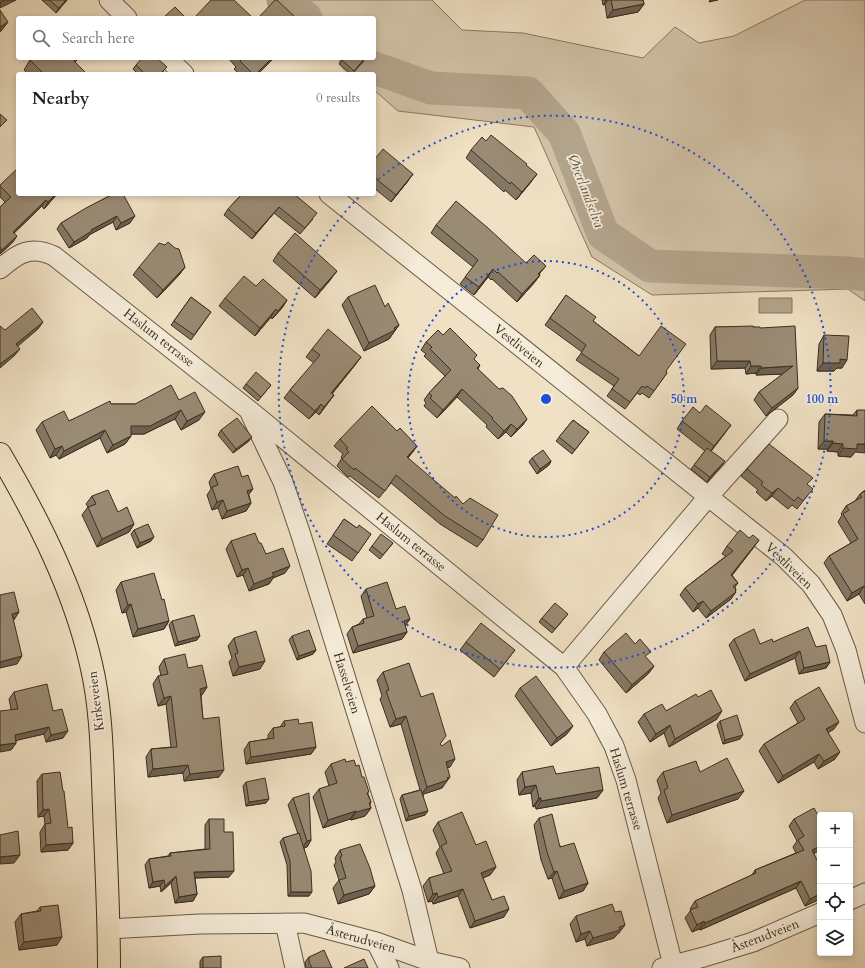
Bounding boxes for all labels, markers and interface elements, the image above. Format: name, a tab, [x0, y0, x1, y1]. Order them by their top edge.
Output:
search box	[16, 16, 376, 60]
icon: search	[30, 27, 52, 49]
text: Search here	[62, 28, 135, 48]
text: Nearby	[32, 87, 89, 110]
text: 0 results	[316, 89, 360, 107]
water label: Øverlandselva	[563, 152, 609, 230]
street label: Haslum terrasse	[120, 305, 198, 371]
street label: Vestliveien	[490, 320, 549, 372]
text: 50 m	[671, 391, 698, 407]
text: 100 m	[806, 391, 839, 407]
centre of rings	[539, 392, 553, 406]
street label: Haslum terrasse	[372, 508, 450, 576]
street label: Vestliveien	[761, 539, 817, 594]
street label: Hasselveien	[329, 650, 365, 717]
street label: Kirkeveien	[83, 669, 109, 732]
street label: Haslum terrasse	[605, 745, 647, 833]
map controls	[817, 812, 853, 956]
button: +	[817, 812, 853, 848]
button: −	[817, 848, 853, 884]
button: locate	[817, 884, 853, 920]
street label: Åsterudveien	[728, 915, 802, 957]
street label: Åsterudveien	[324, 920, 399, 958]
button: layers	[817, 920, 853, 956]

